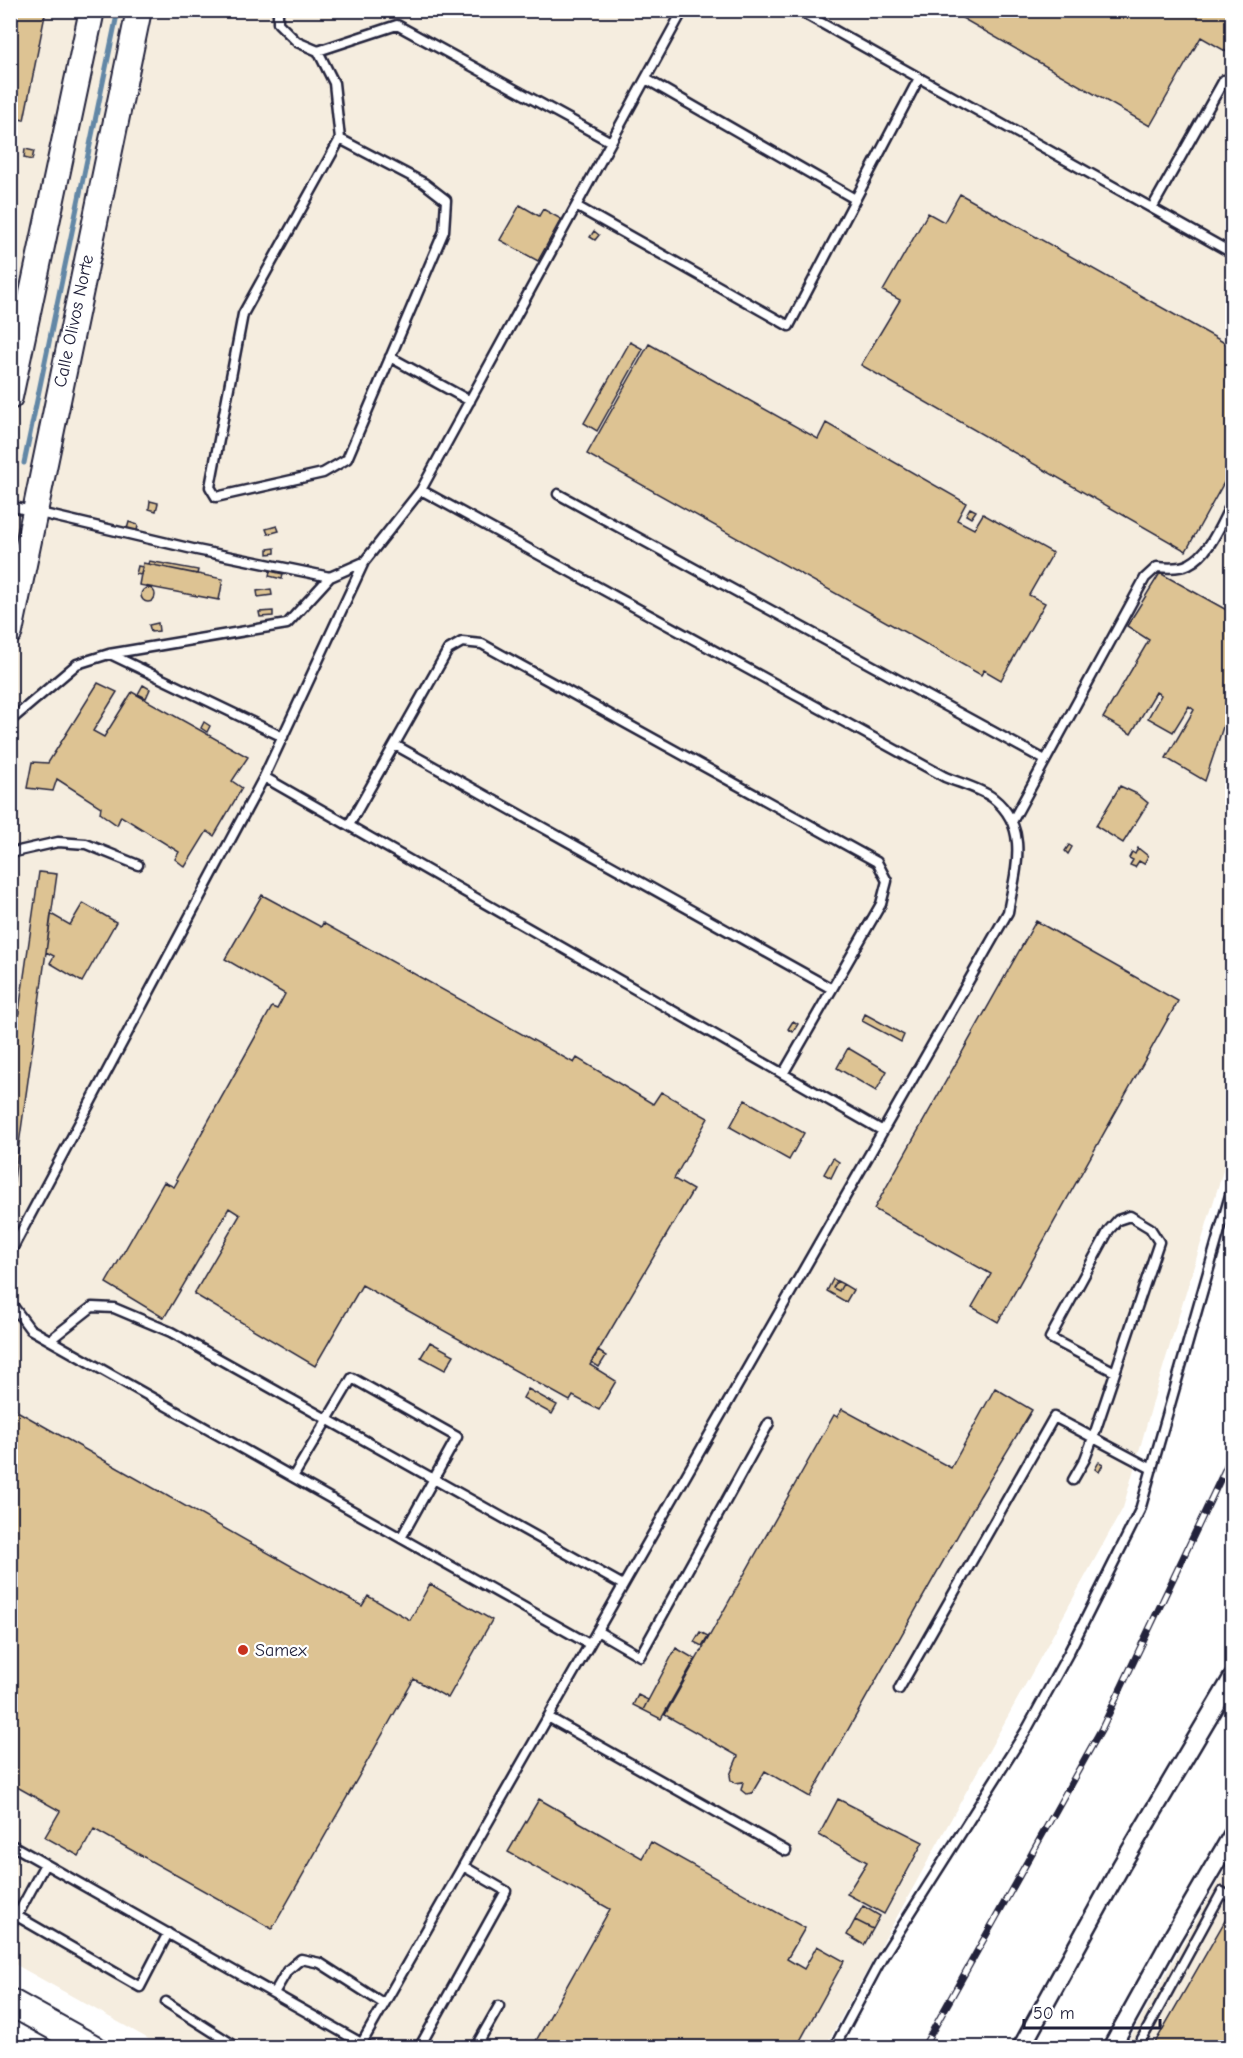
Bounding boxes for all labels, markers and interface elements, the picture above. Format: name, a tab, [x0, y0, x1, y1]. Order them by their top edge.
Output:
street label: Calle Olivos Norte	[50, 253, 98, 389]
place label: Samex	[255, 1640, 307, 1661]
marker: Samex	[236, 1643, 250, 1657]
scale bar	[1024, 1992, 1160, 2030]
text: 50 m	[1033, 2003, 1075, 2024]

